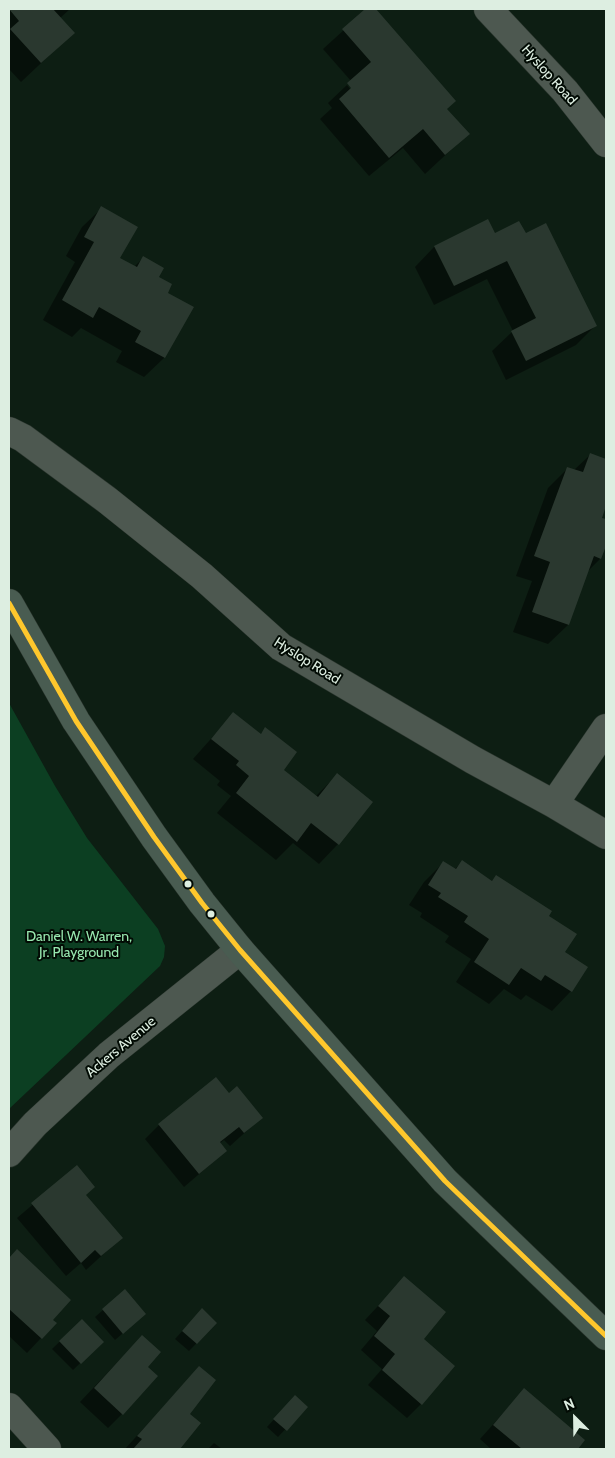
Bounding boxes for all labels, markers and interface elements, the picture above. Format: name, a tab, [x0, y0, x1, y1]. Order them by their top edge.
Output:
street label: Hyslop Road	[518, 42, 580, 108]
street label: Hyslop Road	[271, 634, 343, 688]
unlabelled marker	[183, 879, 193, 889]
unlabelled marker	[206, 909, 216, 919]
park label: Daniel W. Warren, Jr. Playground	[26, 929, 132, 962]
street label: Ackers Avenue	[83, 1013, 159, 1081]
north arrow	[550, 1393, 600, 1443]
text: N	[561, 1394, 577, 1414]

